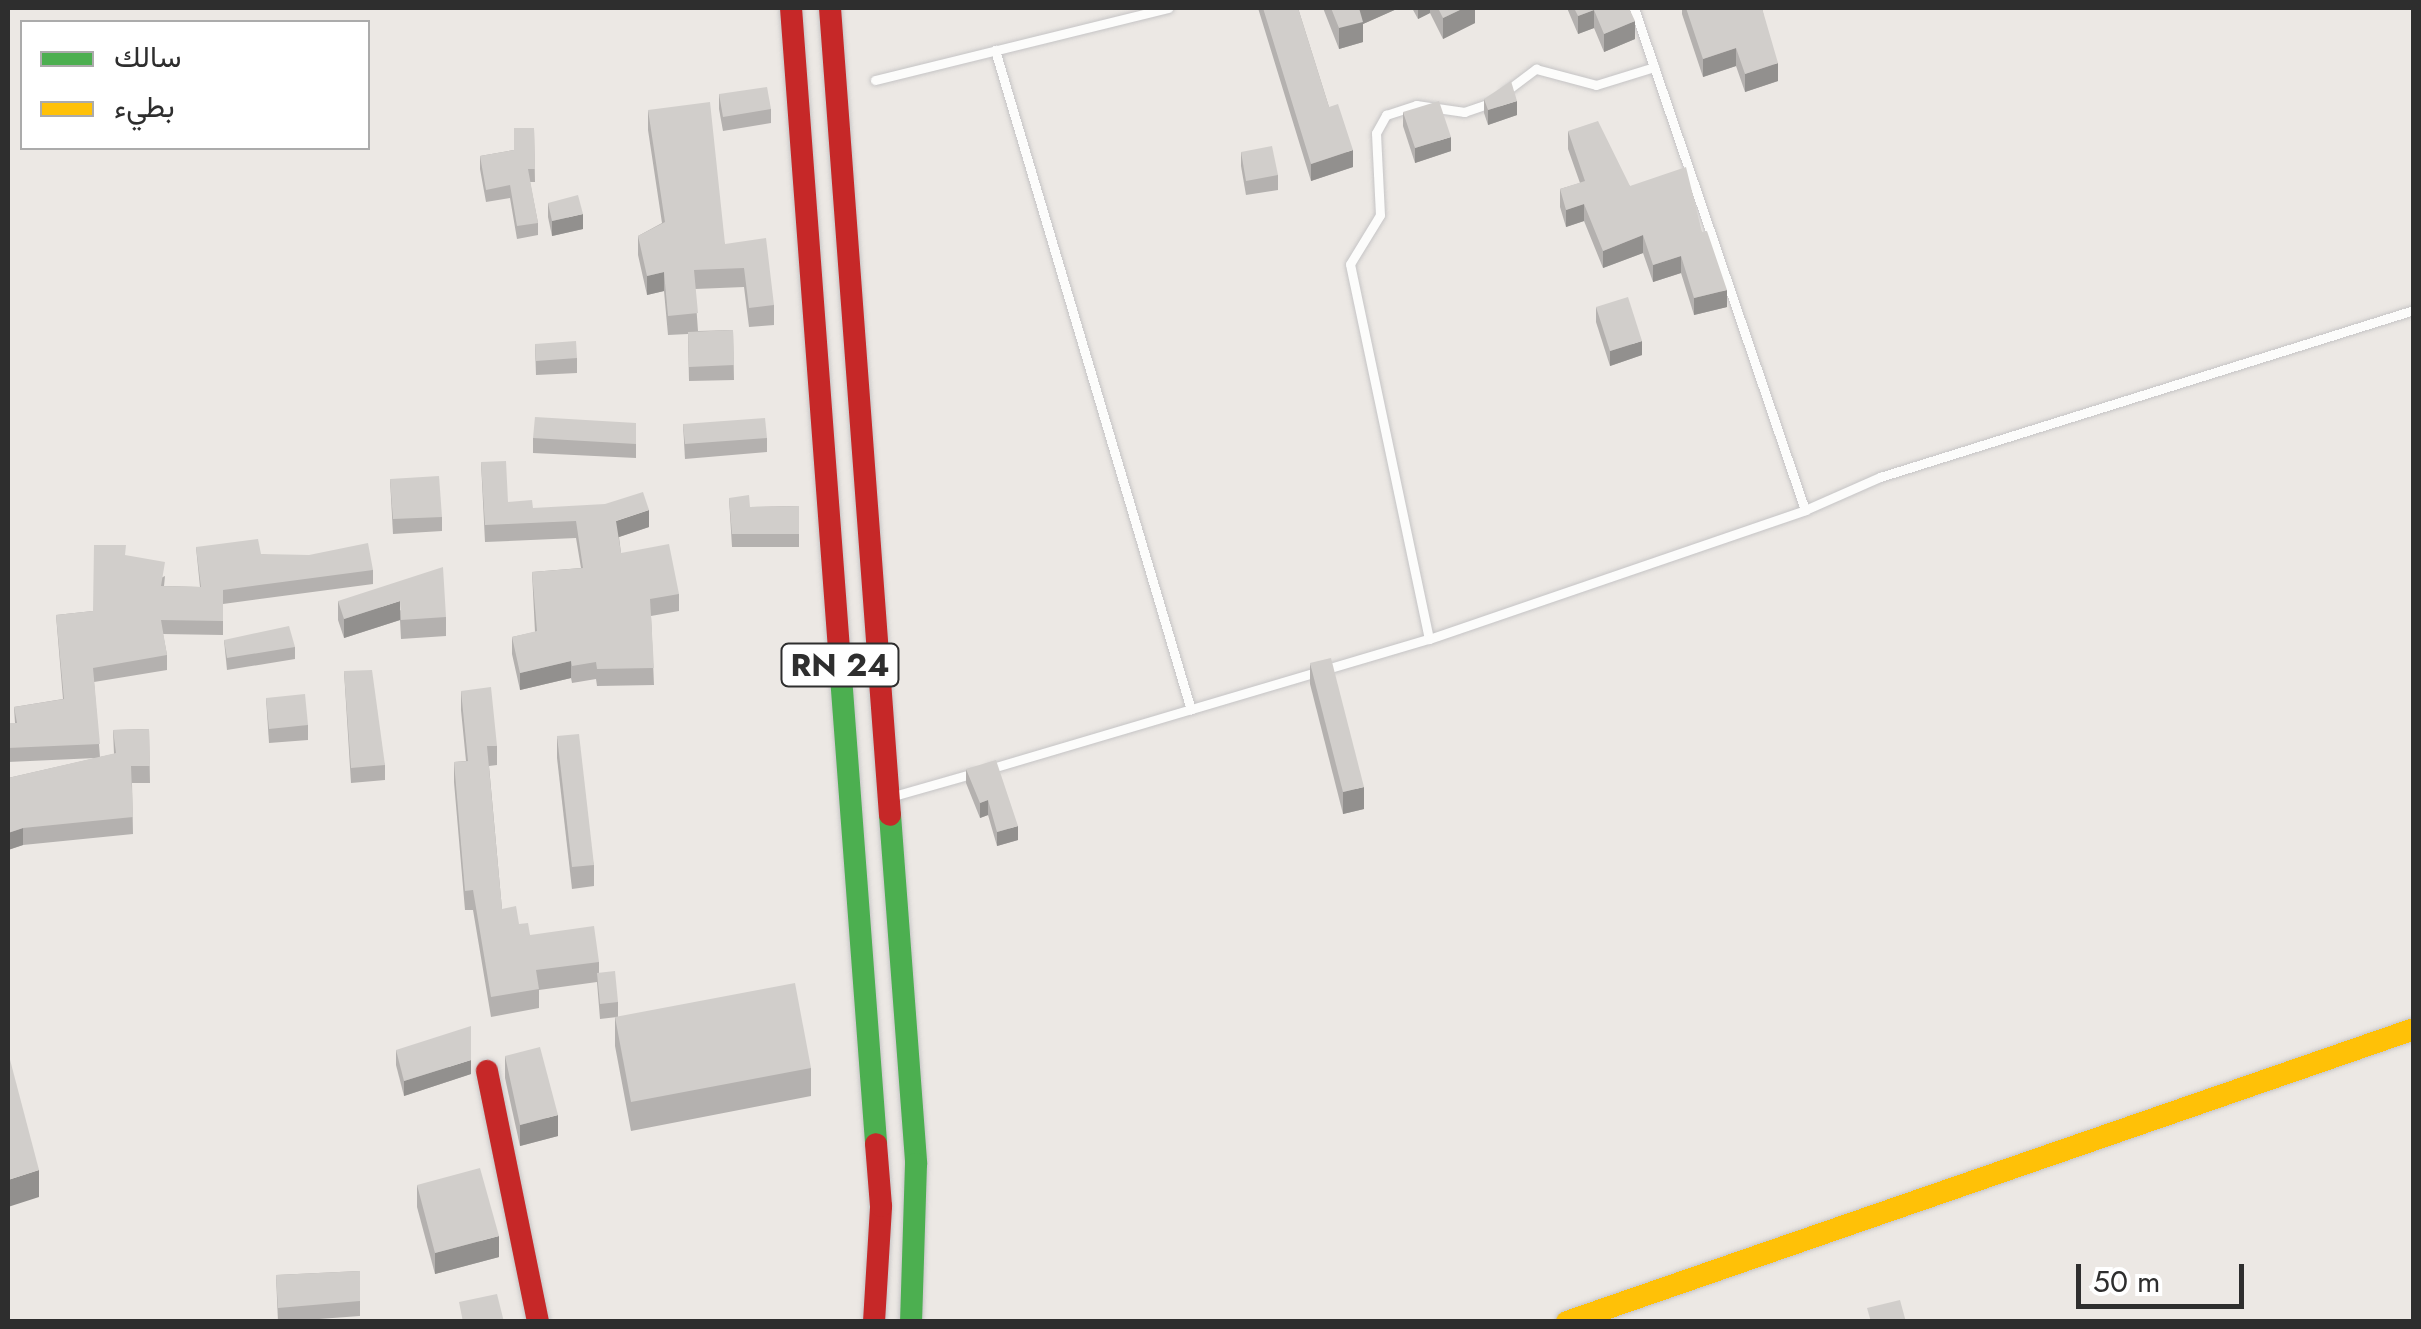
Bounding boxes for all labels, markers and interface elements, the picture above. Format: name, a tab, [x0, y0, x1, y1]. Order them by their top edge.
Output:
legend	[20, 20, 370, 150]
text: سالك	[114, 35, 181, 78]
text: بطيء	[114, 85, 175, 128]
road number: RN 24	[780, 638, 900, 692]
scale bar	[2081, 1244, 2248, 1306]
text: 50 m	[2093, 1260, 2160, 1303]

